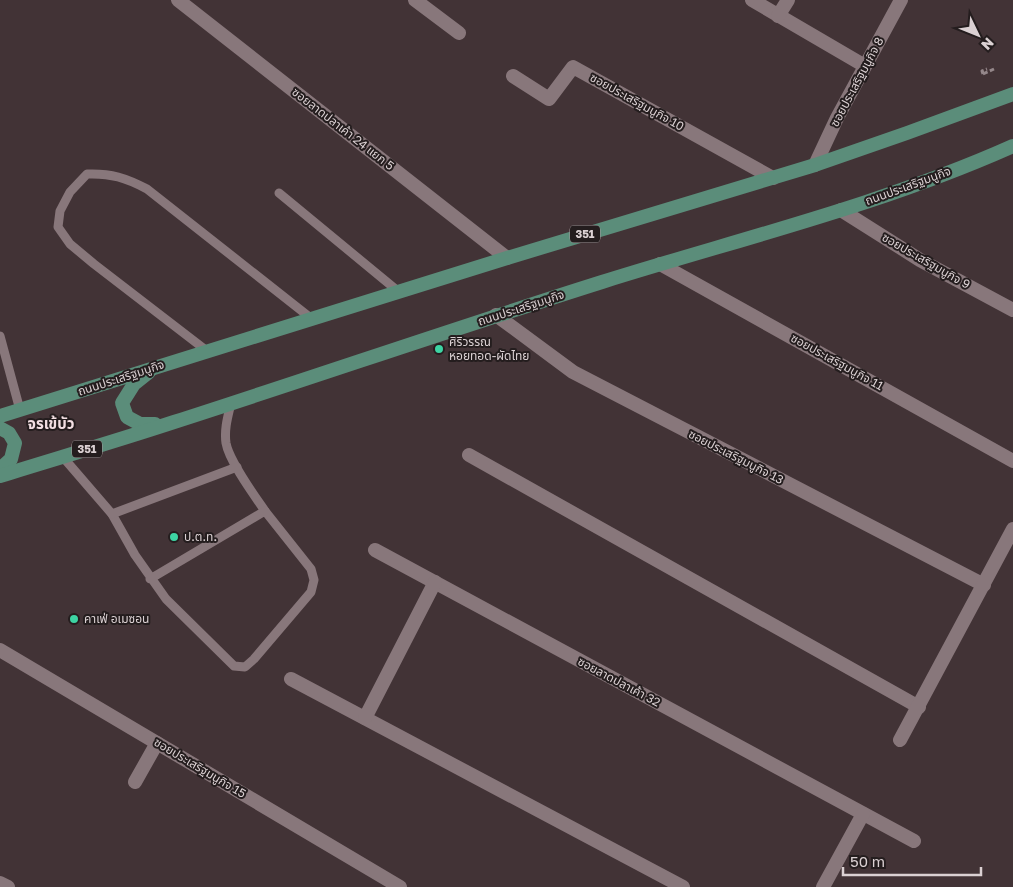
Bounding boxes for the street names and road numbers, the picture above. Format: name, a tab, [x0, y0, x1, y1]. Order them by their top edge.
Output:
street label: ซอยประเสริฐมนูกิจ 8	[827, 34, 886, 129]
street label: ซอยประเสริฐมนูกิจ 10	[588, 70, 687, 134]
street label: ซอยลาดปลาเค้า 24 แยก 5	[289, 84, 397, 173]
street label: ถนนประเสริฐมนูกิจ	[863, 163, 953, 208]
road number: 351	[570, 225, 600, 242]
street label: ซอยประเสริฐมนูกิจ 9	[880, 229, 973, 292]
street label: ถนนประเสริฐมนูกิจ	[476, 286, 566, 329]
street label: ซอยประเสริฐมนูกิจ 11	[788, 330, 886, 393]
street label: ถนนประเสริฐมนูกิจ	[76, 356, 166, 399]
street label: ซอยประเสริฐมนูกิจ 13	[686, 426, 786, 487]
road number: 351	[72, 440, 102, 458]
street label: ซอยลาดปลาเค้า 32	[575, 653, 663, 710]
street label: ซอยประเสริฐมนูกิจ 15	[152, 734, 249, 801]

